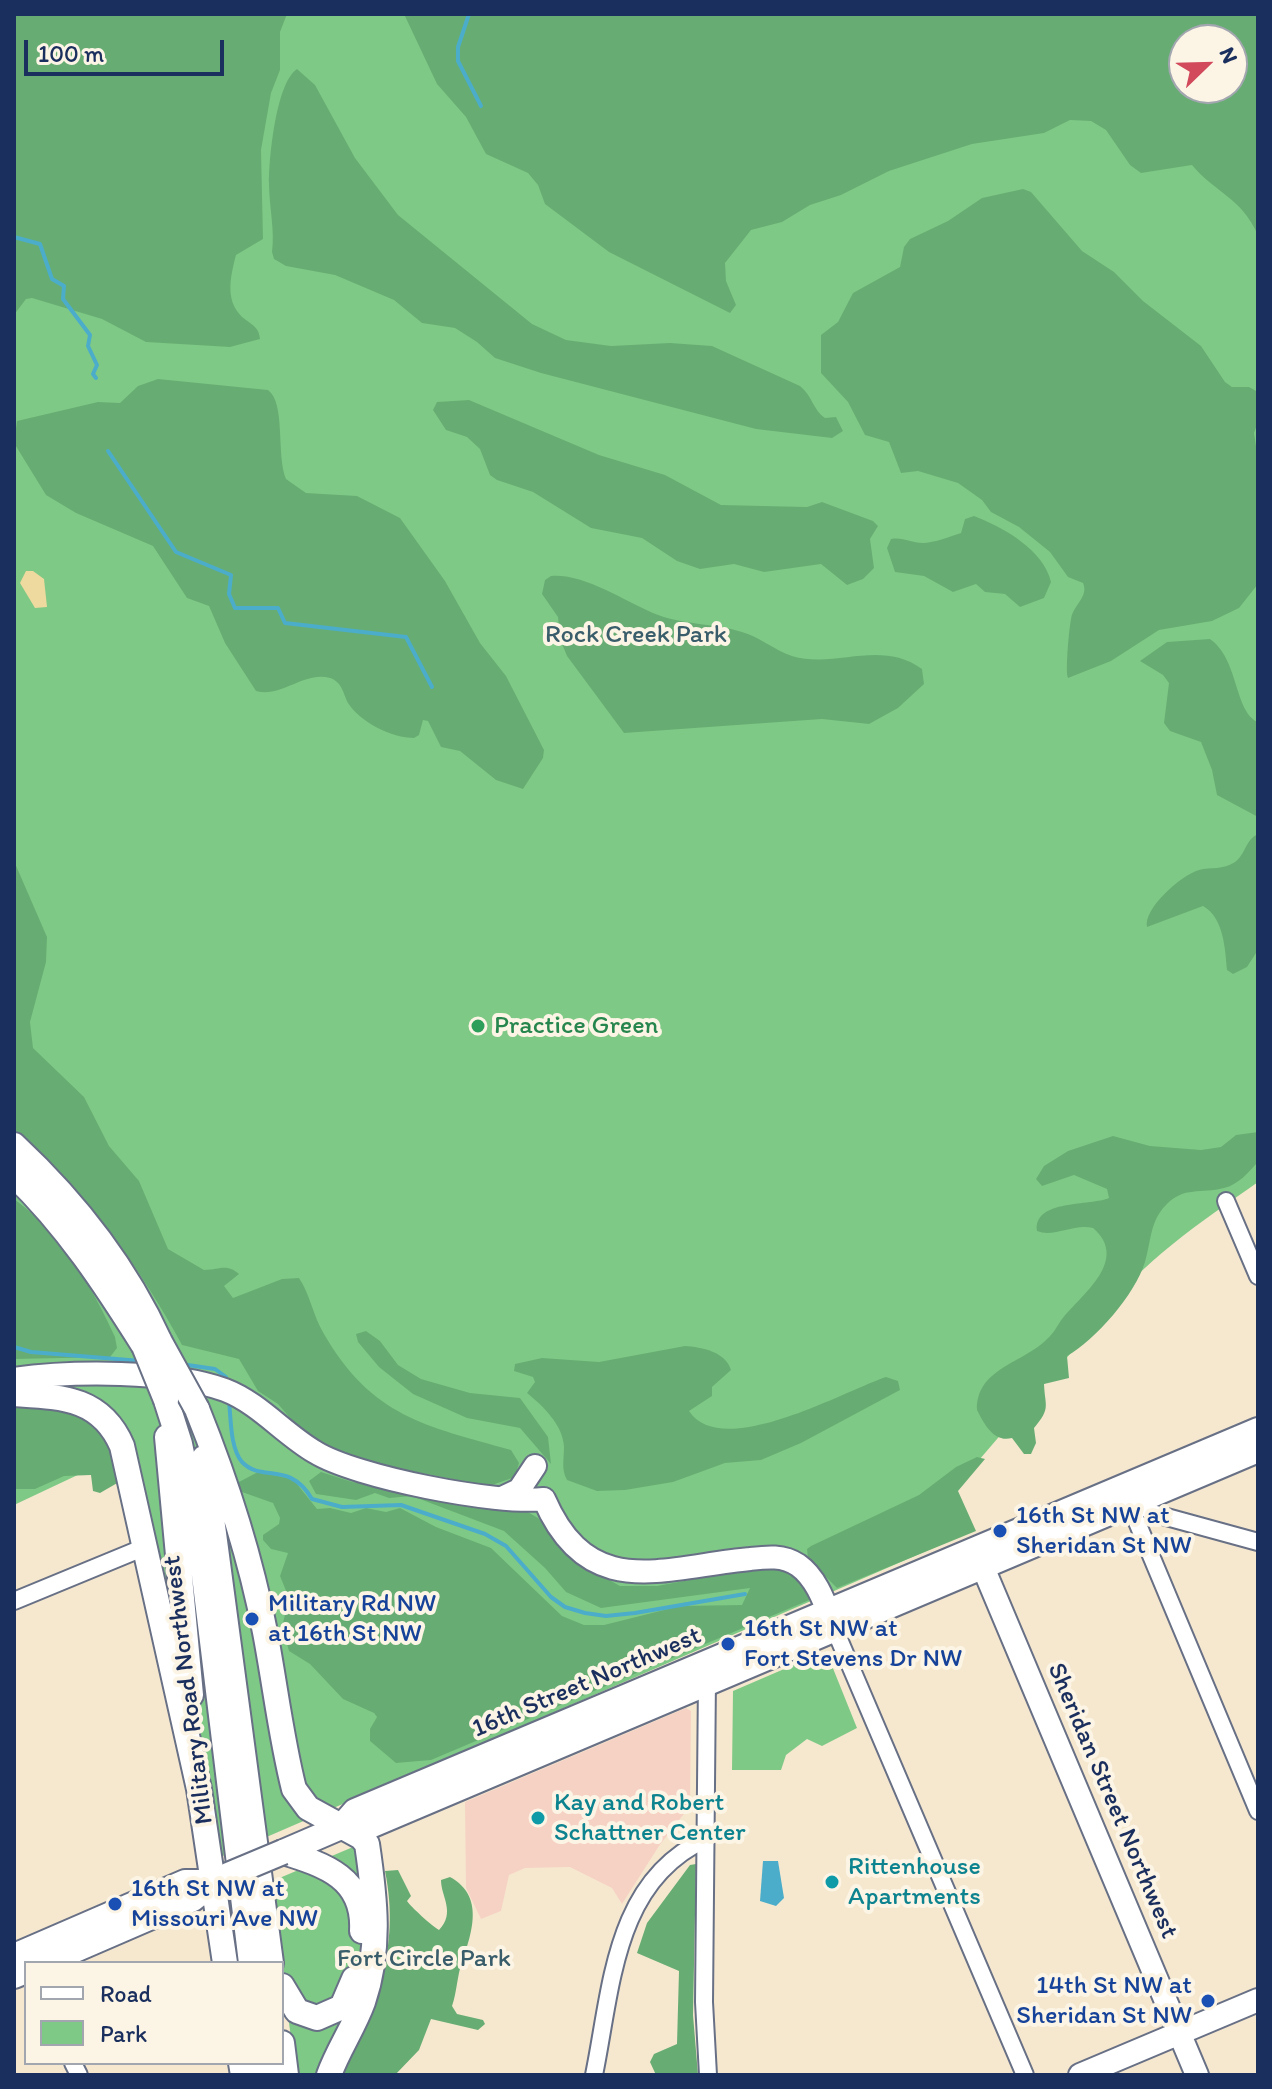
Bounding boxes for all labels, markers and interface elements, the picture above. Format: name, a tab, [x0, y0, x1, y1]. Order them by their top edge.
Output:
scale bar	[28, 24, 228, 74]
north arrow	[1168, 24, 1248, 104]
text: 100 m	[38, 39, 104, 68]
text: N	[1213, 43, 1244, 67]
park label: Rock Creek Park	[545, 619, 727, 651]
place label: Practice Green	[494, 1010, 658, 1042]
marker: Practice Green	[469, 1017, 487, 1035]
place label: 16th St NW at Sheridan St NW	[1016, 1500, 1192, 1562]
marker: 16th St NW at Sheridan St NW	[991, 1522, 1009, 1540]
street label: Military Road Northwest	[157, 1554, 221, 1826]
place label: Military Rd NW at 16th St NW	[268, 1588, 436, 1650]
marker: Military Rd NW at 16th St NW	[243, 1610, 261, 1628]
place label: 16th St NW at Fort Stevens Dr NW	[744, 1613, 962, 1674]
street label: 16th Street Northwest	[468, 1621, 706, 1745]
marker: 16th St NW at Fort Stevens Dr NW	[719, 1635, 737, 1653]
street label: Sheridan Street Northwest	[1040, 1659, 1184, 1943]
place label: Kay and Robert Schattner Center	[554, 1787, 746, 1848]
marker: Kay and Robert Schattner Center	[529, 1809, 547, 1827]
place label: Rittenhouse Apartments	[848, 1851, 981, 1912]
place label: 16th St NW at Missouri Ave NW	[131, 1873, 318, 1934]
marker: Rittenhouse Apartments	[823, 1873, 841, 1891]
marker: 16th St NW at Missouri Ave NW	[106, 1895, 124, 1913]
park label: Fort Circle Park	[337, 1943, 511, 1975]
legend	[24, 1961, 284, 2065]
place label: 14th St NW at Sheridan St NW	[1016, 1970, 1192, 2032]
text: Road	[100, 1979, 152, 2008]
marker: 14th St NW at Sheridan St NW	[1199, 1992, 1217, 2010]
text: Park	[100, 2019, 147, 2048]

